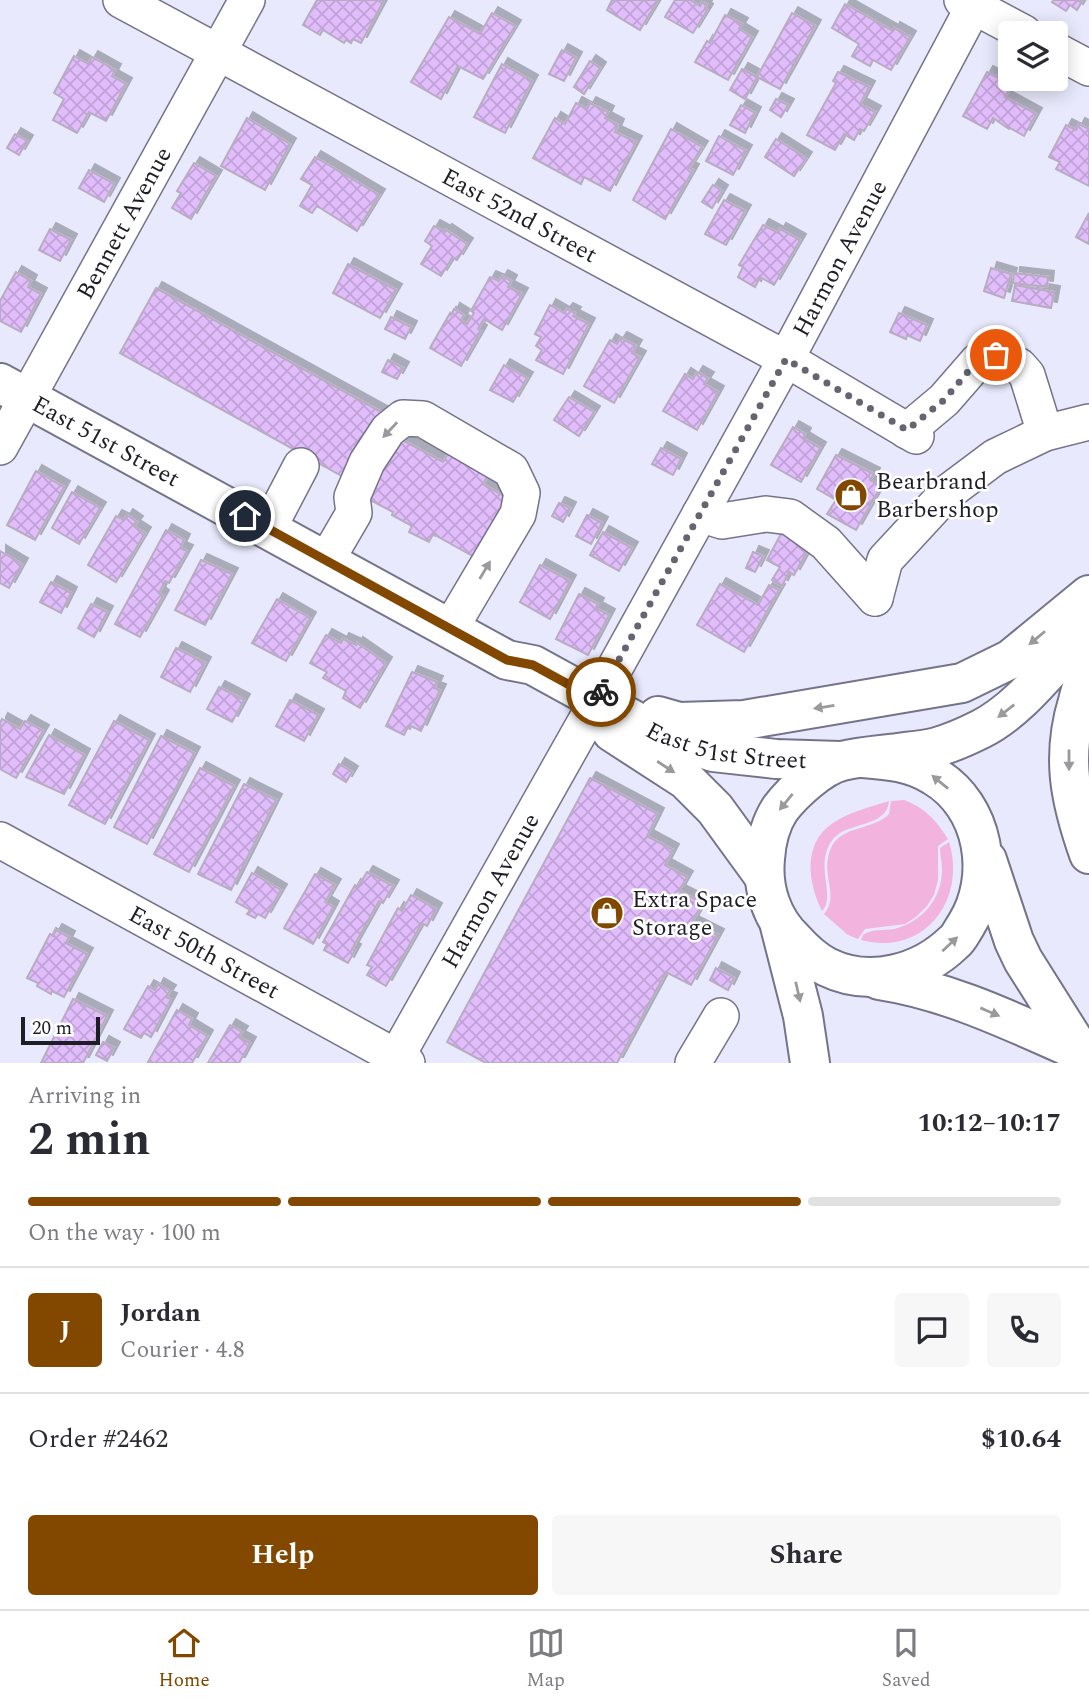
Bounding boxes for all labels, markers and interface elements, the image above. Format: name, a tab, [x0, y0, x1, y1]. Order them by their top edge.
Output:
map controls	[998, 21, 1068, 91]
button: layers	[998, 21, 1068, 91]
street label: Bennett Avenue	[68, 141, 181, 306]
street label: East 52nd Street	[435, 159, 604, 273]
street label: Harmon Avenue	[784, 174, 897, 344]
pin	[966, 325, 1026, 385]
icon: bag	[977, 336, 1015, 374]
street label: East 51st Street	[25, 387, 186, 497]
one-way arrow	[383, 421, 399, 438]
place label: Bearbrand Barbershop	[876, 464, 999, 528]
shop icon: Bearbrand Barbershop	[832, 476, 870, 514]
pin	[215, 486, 275, 546]
icon: home	[226, 497, 264, 535]
one-way arrow	[478, 561, 491, 580]
one-way arrow	[1028, 631, 1046, 646]
courier	[566, 657, 636, 727]
icon: bike	[582, 673, 620, 711]
one-way arrow	[813, 702, 835, 713]
one-way arrow	[998, 704, 1016, 719]
street label: East 51st Street	[639, 713, 807, 779]
one-way arrow	[1063, 749, 1075, 771]
one-way arrow	[656, 760, 675, 773]
one-way arrow	[931, 774, 949, 789]
one-way arrow	[779, 794, 794, 811]
street label: Harmon Avenue	[433, 807, 549, 975]
place label: Extra Space Storage	[632, 882, 757, 946]
shop icon: Extra Space Storage	[588, 894, 626, 932]
street label: East 50th Street	[122, 897, 286, 1009]
one-way arrow	[941, 937, 958, 953]
one-way arrow	[792, 981, 803, 1003]
one-way arrow	[980, 1007, 1001, 1018]
scale bar	[21, 1014, 100, 1046]
text: 20 m	[32, 1014, 72, 1043]
text: Arriving in	[28, 1079, 141, 1114]
text: 10:12–10:17	[917, 1103, 1061, 1143]
text: 2 min	[28, 1105, 150, 1175]
text: On the way · 100 m	[28, 1216, 221, 1251]
text: Jordan	[120, 1293, 201, 1333]
button: chat	[895, 1293, 969, 1367]
button: phone	[987, 1293, 1061, 1367]
text: J	[59, 1310, 71, 1350]
text: Courier · 4.8	[120, 1333, 245, 1368]
text: Order #2462	[28, 1419, 168, 1459]
text: $10.64	[981, 1419, 1061, 1459]
button: Help	[28, 1515, 538, 1595]
button: Share	[552, 1515, 1061, 1595]
tab: Home	[158, 1624, 210, 1695]
tab: Map	[527, 1624, 565, 1695]
tab: Saved	[882, 1624, 931, 1695]

